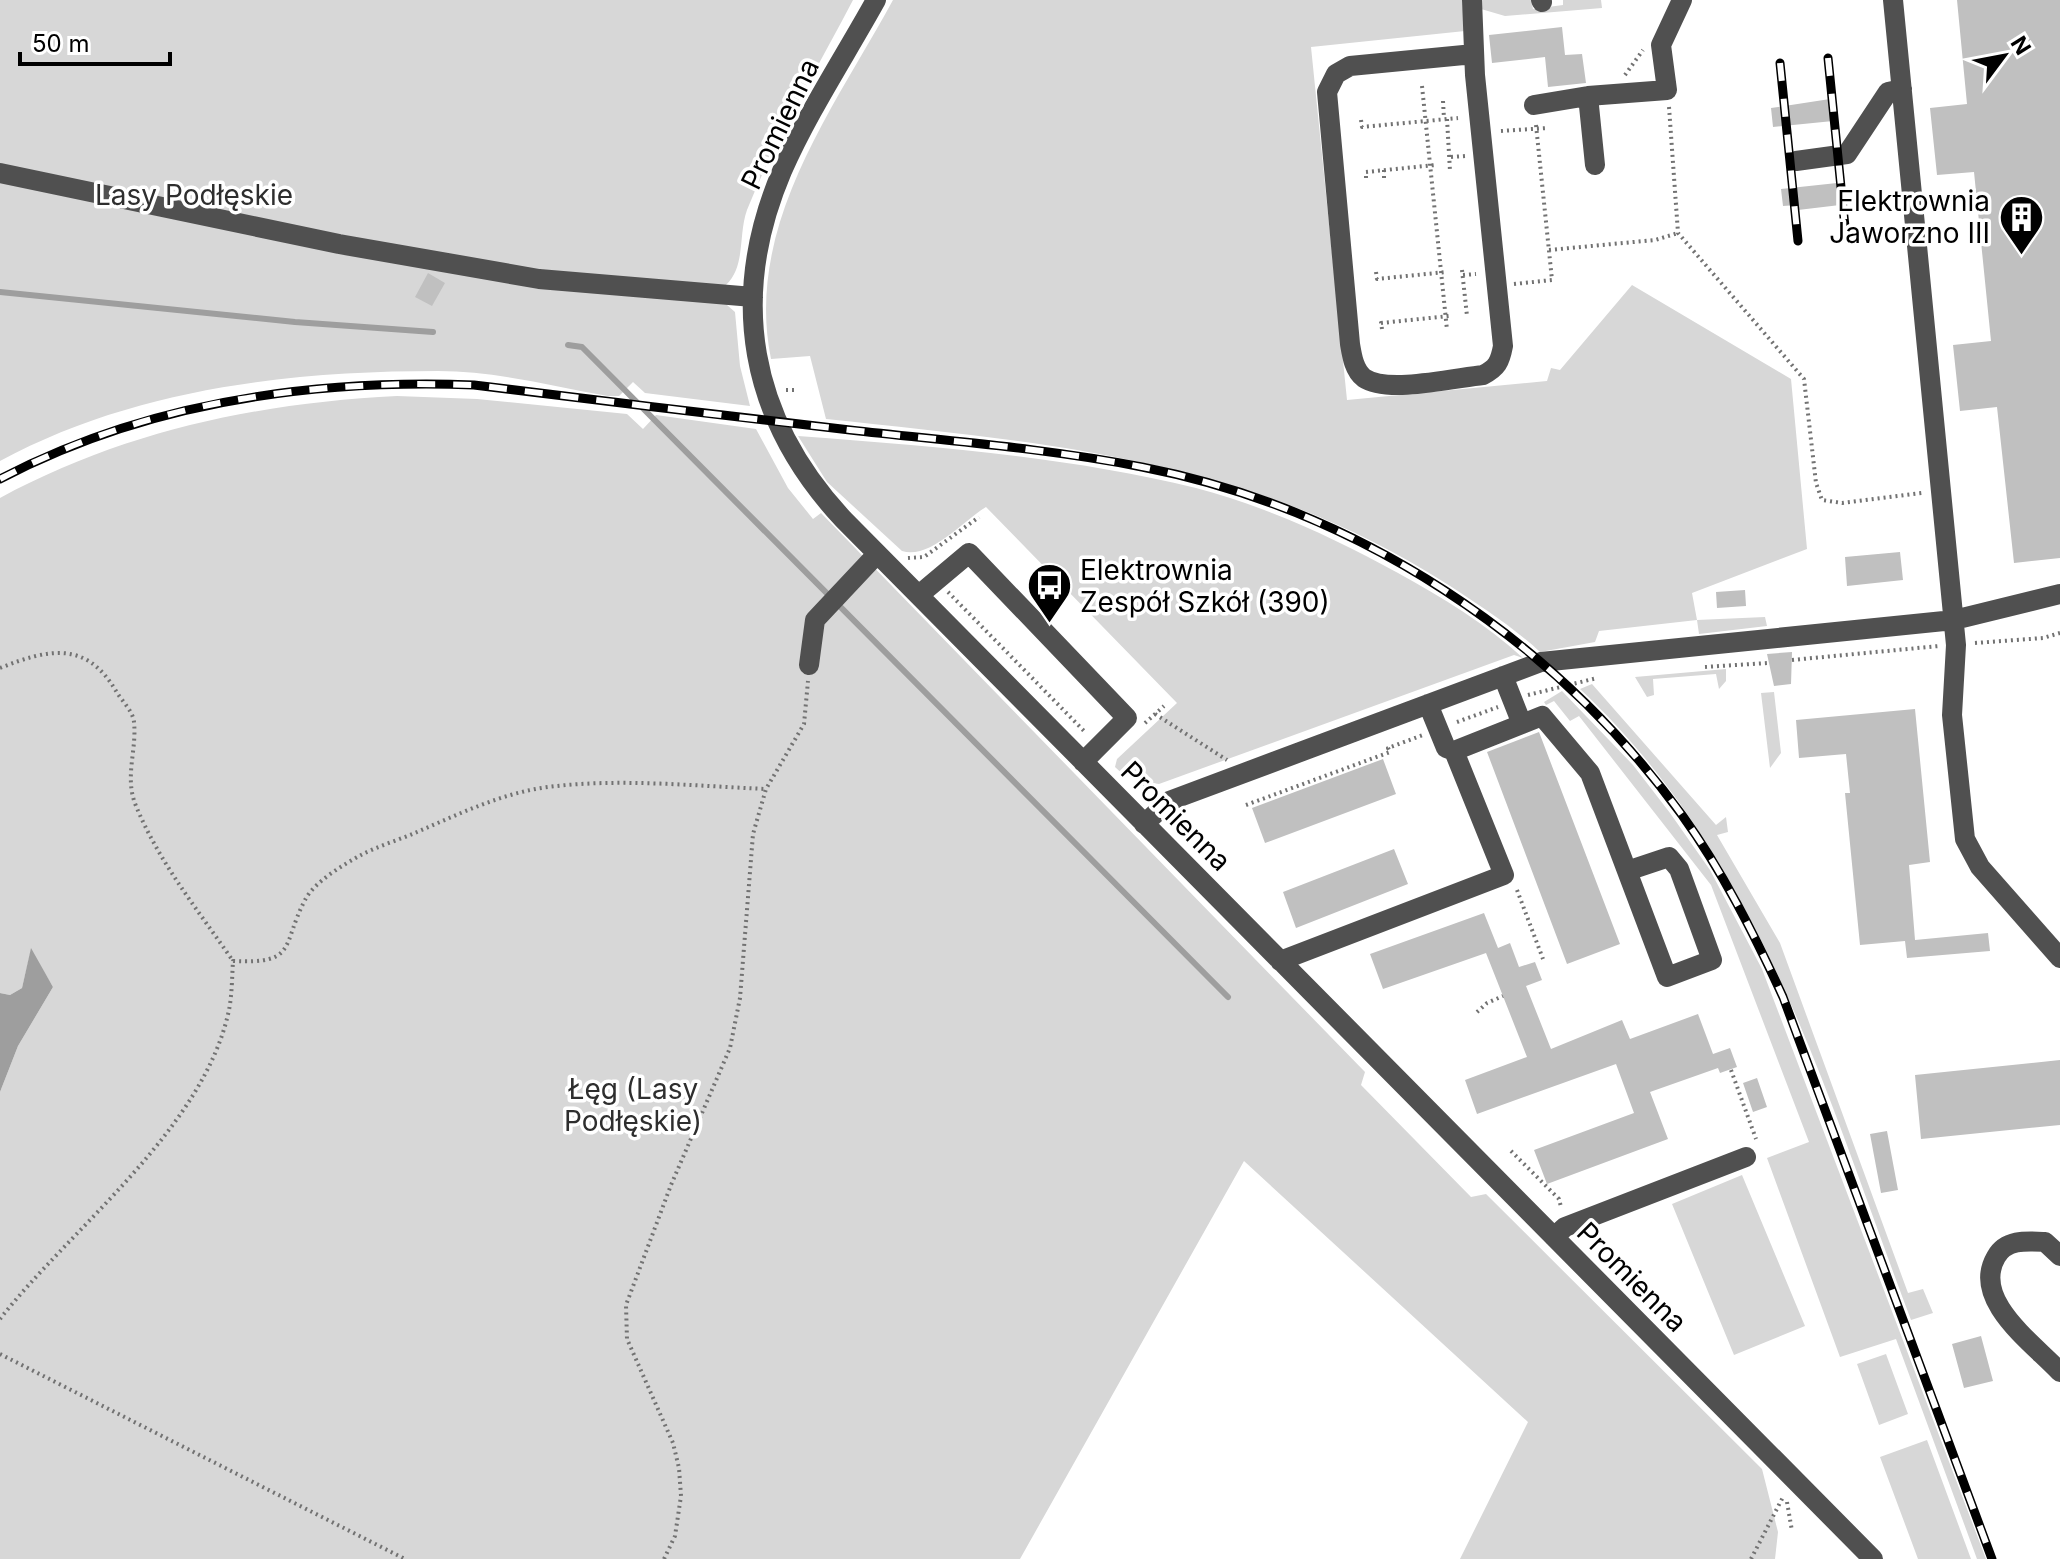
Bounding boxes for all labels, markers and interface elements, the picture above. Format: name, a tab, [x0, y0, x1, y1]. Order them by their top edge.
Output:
scale bar	[20, 16, 170, 66]
north arrow	[1964, 16, 2044, 96]
text: 50 m	[32, 29, 90, 58]
text: N	[2005, 31, 2036, 59]
street label: Promienna	[734, 53, 826, 195]
park label: Lasy Podłęskie	[95, 178, 293, 212]
place label: Elektrownia Jaworzno III	[1829, 184, 1990, 250]
building icon: Elektrownia Jaworzno III	[1997, 193, 2045, 256]
place label: Elektrownia Zespół Szkół (390)	[1080, 553, 1330, 619]
bus stop icon: Elektrownia Zespół Szkół (390)	[1025, 562, 1073, 625]
street label: Promienna	[1114, 754, 1238, 878]
park label: Łęg (Lasy Podłęskie)	[564, 1072, 702, 1138]
street label: Promienna	[1570, 1215, 1694, 1339]

